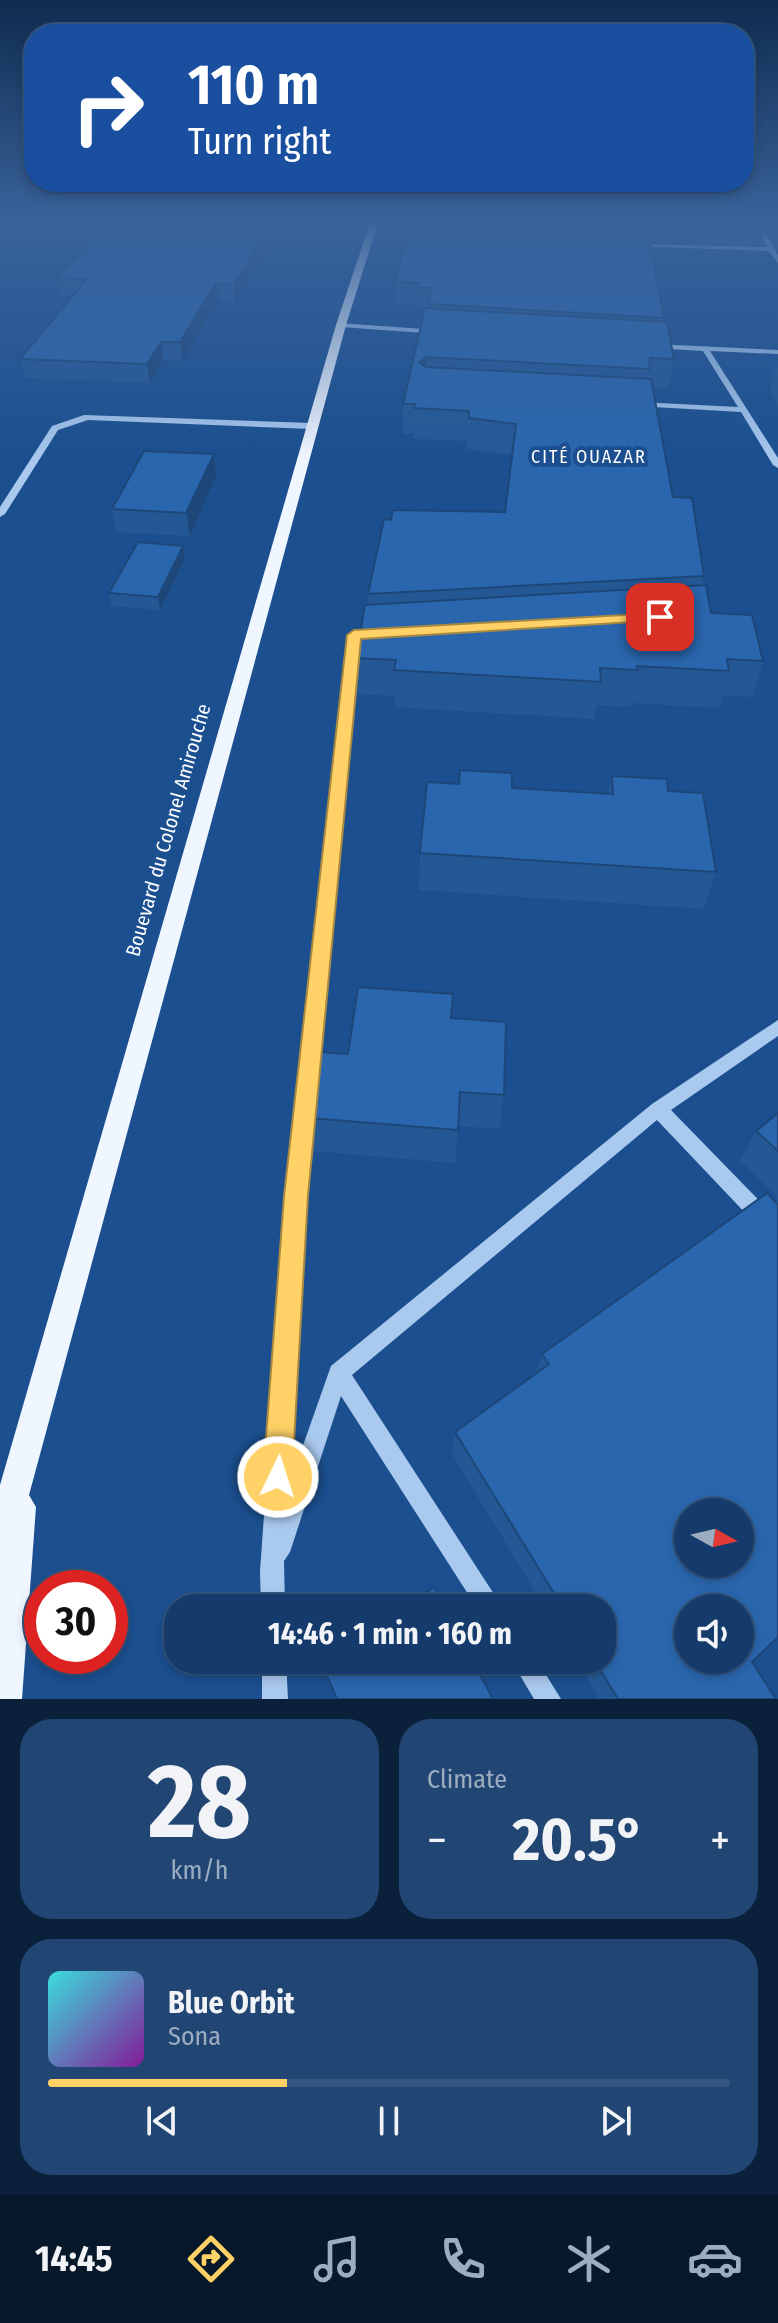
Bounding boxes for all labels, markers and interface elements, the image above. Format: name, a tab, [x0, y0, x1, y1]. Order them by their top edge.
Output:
text: 110 m	[188, 52, 319, 119]
icon: right	[56, 56, 160, 160]
text: Turn right	[188, 120, 331, 164]
district label: CITÉ OUAZAR	[531, 445, 647, 468]
pin	[626, 583, 694, 651]
icon: arrive	[638, 595, 682, 639]
street label: Bouevard du Colonel Amirouche	[120, 701, 216, 959]
position arrow	[236, 1435, 320, 1519]
north arrow	[674, 1498, 754, 1578]
map controls	[674, 1498, 754, 1674]
speed limit sign: 30	[24, 1570, 128, 1674]
button: sound	[674, 1594, 754, 1674]
text: 14:46 · 1 min · 160 m	[268, 1616, 512, 1652]
text: 28	[148, 1740, 251, 1865]
text: Climate	[427, 1764, 507, 1795]
text: 20.5°	[513, 1804, 644, 1876]
text: −	[427, 1814, 447, 1867]
text: +	[710, 1814, 730, 1867]
text: km/h	[171, 1855, 228, 1886]
text: Blue Orbit	[168, 1985, 294, 2021]
text: Sona	[168, 2021, 221, 2052]
icon: previous	[140, 2099, 184, 2143]
icon: pause	[367, 2099, 411, 2143]
icon: next	[594, 2099, 638, 2143]
icon: directions	[183, 2231, 239, 2287]
icon: music	[309, 2231, 365, 2287]
icon: phone	[435, 2231, 491, 2287]
icon: climate	[561, 2231, 617, 2287]
icon: car	[687, 2231, 743, 2287]
text: 14:45	[35, 2237, 113, 2281]

